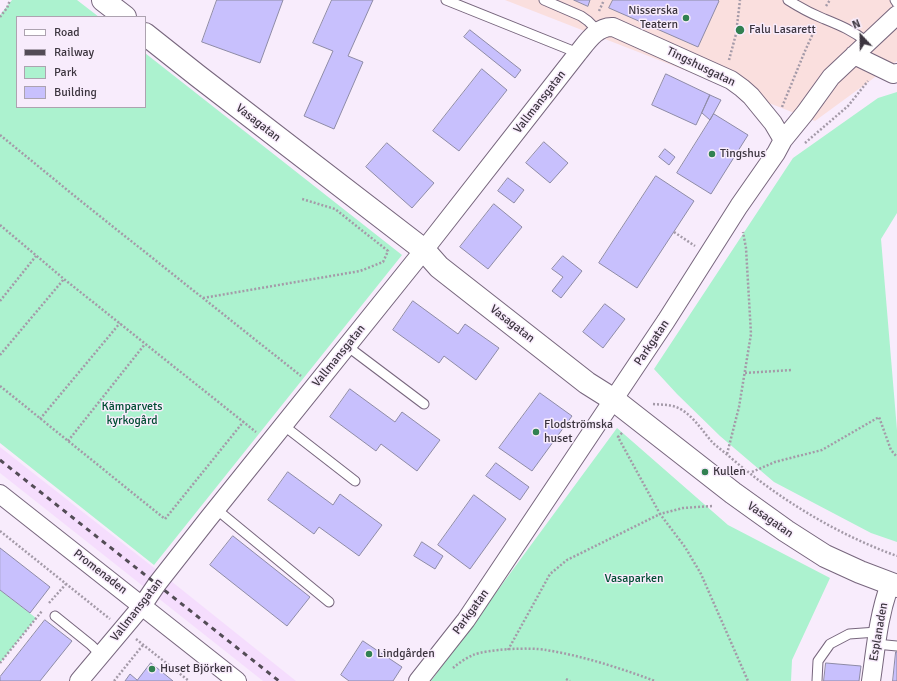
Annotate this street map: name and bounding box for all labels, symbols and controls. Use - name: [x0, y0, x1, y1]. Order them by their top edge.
- place label: Nisserska Teatern: [628, 4, 678, 32]
- marker: Nisserska Teatern: [681, 13, 691, 23]
- legend: [16, 16, 146, 108]
- north arrow: [841, 16, 881, 56]
- text: N: [850, 17, 862, 32]
- place label: Falu Lasarett: [749, 23, 816, 37]
- marker: Falu Lasarett: [734, 24, 746, 36]
- text: Road: [54, 25, 80, 40]
- street label: Tingshusgatan: [664, 44, 738, 90]
- text: Railway: [54, 45, 94, 60]
- text: Park: [54, 65, 77, 80]
- street label: Vallmansgatan: [511, 68, 569, 136]
- text: Building: [54, 85, 97, 100]
- street label: Vasagatan: [233, 101, 283, 145]
- place label: Tingshus: [720, 147, 766, 161]
- marker: Tingshus: [707, 149, 717, 159]
- street label: Vasagatan: [487, 302, 537, 346]
- street label: Parkgatan: [631, 317, 673, 369]
- street label: Vallmansgatan: [309, 322, 369, 390]
- park label: Kämparvets kyrkogård: [102, 400, 162, 428]
- place label: Flodströmska huset: [544, 418, 613, 446]
- marker: Flodströmska huset: [531, 427, 541, 437]
- place label: Kullen: [713, 465, 746, 479]
- marker: Kullen: [700, 467, 710, 477]
- street label: Vasagatan: [744, 499, 796, 541]
- street label: Promenaden: [70, 547, 130, 597]
- park label: Vasaparken: [604, 572, 664, 586]
- street label: Vallmansgatan: [108, 576, 166, 644]
- street label: Parkgatan: [450, 587, 492, 637]
- street label: Esplanaden: [867, 601, 891, 663]
- place label: Lindgården: [377, 647, 435, 661]
- marker: Lindgården: [364, 649, 374, 659]
- place label: Huset Björken: [160, 662, 232, 676]
- marker: Huset Björken: [147, 664, 157, 674]

